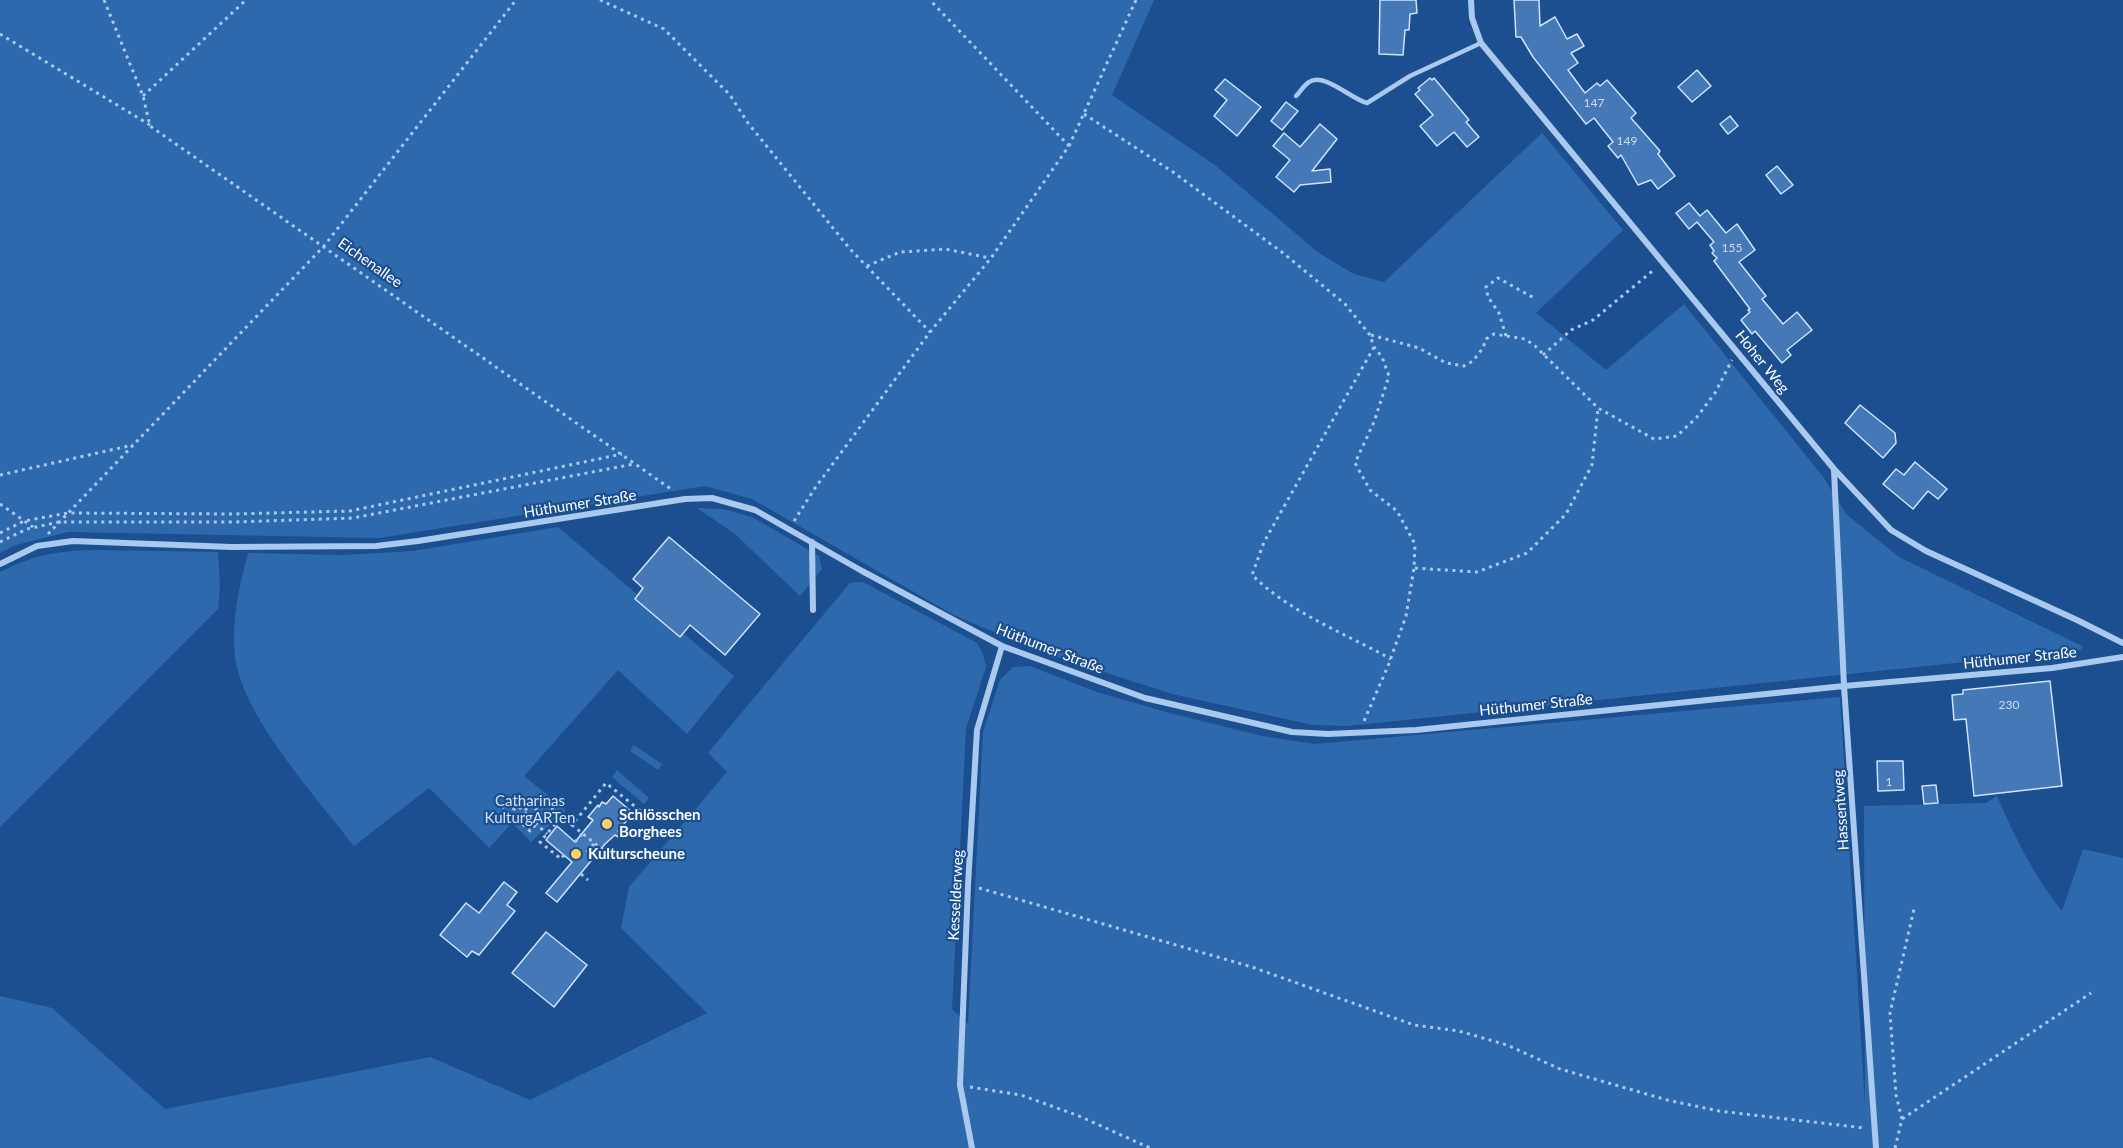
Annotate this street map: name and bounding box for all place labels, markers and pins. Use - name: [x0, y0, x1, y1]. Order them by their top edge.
- place label: Schlösschen Borghees: [619, 806, 701, 841]
- marker: Schlösschen Borghees: [600, 817, 614, 831]
- place label: Kulturscheune: [588, 845, 685, 863]
- marker: Kulturscheune: [569, 847, 583, 861]

